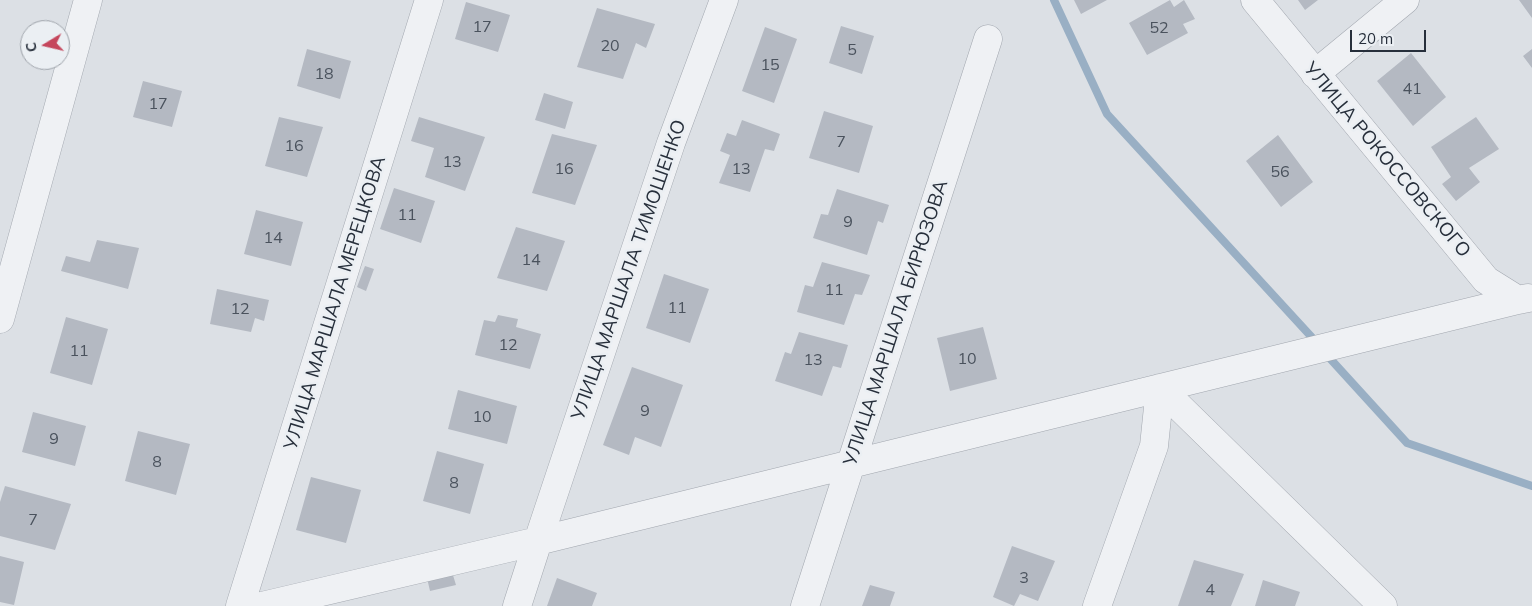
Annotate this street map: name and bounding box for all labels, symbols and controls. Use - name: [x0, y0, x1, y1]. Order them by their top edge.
- house number: 17: [472, 17, 492, 37]
- house number: 52: [1149, 18, 1169, 38]
- north arrow: [20, 20, 70, 70]
- scale bar: [1352, 20, 1428, 52]
- text: 20 m: [1358, 29, 1393, 48]
- house number: 20: [600, 36, 620, 56]
- house number: 5: [847, 40, 857, 60]
- text: С: [22, 41, 41, 53]
- house number: 15: [760, 55, 780, 75]
- street label: УЛИЦА РОКОССОВСКОГО: [1299, 58, 1475, 262]
- house number: 18: [314, 64, 334, 84]
- house number: 41: [1402, 79, 1422, 99]
- house number: 17: [148, 94, 168, 114]
- street label: УЛИЦА МАРШАЛА ТИМОШЕНКО: [567, 117, 691, 423]
- house number: 7: [836, 132, 846, 152]
- house number: 16: [284, 136, 304, 156]
- house number: 13: [442, 152, 462, 172]
- street label: УЛИЦА МАРШАЛА МЕРЕЦКОВА: [279, 153, 391, 453]
- house number: 16: [554, 159, 574, 179]
- house number: 13: [731, 159, 751, 179]
- house number: 56: [1270, 162, 1290, 182]
- street label: УЛИЦА МАРШАЛА БИРЮЗОВА: [839, 177, 953, 469]
- house number: 11: [397, 205, 417, 225]
- house number: 9: [843, 212, 853, 232]
- house number: 14: [263, 228, 283, 248]
- house number: 14: [521, 250, 541, 270]
- house number: 11: [824, 280, 844, 300]
- house number: 11: [667, 298, 687, 318]
- house number: 12: [230, 299, 250, 319]
- house number: 12: [498, 335, 518, 355]
- house number: 11: [69, 341, 89, 361]
- house number: 10: [957, 349, 977, 369]
- house number: 13: [803, 350, 823, 370]
- house number: 9: [640, 401, 650, 421]
- house number: 10: [472, 407, 492, 427]
- house number: 9: [49, 429, 59, 449]
- house number: 8: [152, 452, 162, 472]
- house number: 8: [449, 473, 459, 493]
- house number: 7: [28, 510, 38, 530]
- house number: 3: [1019, 568, 1029, 588]
- house number: 4: [1205, 580, 1215, 600]

